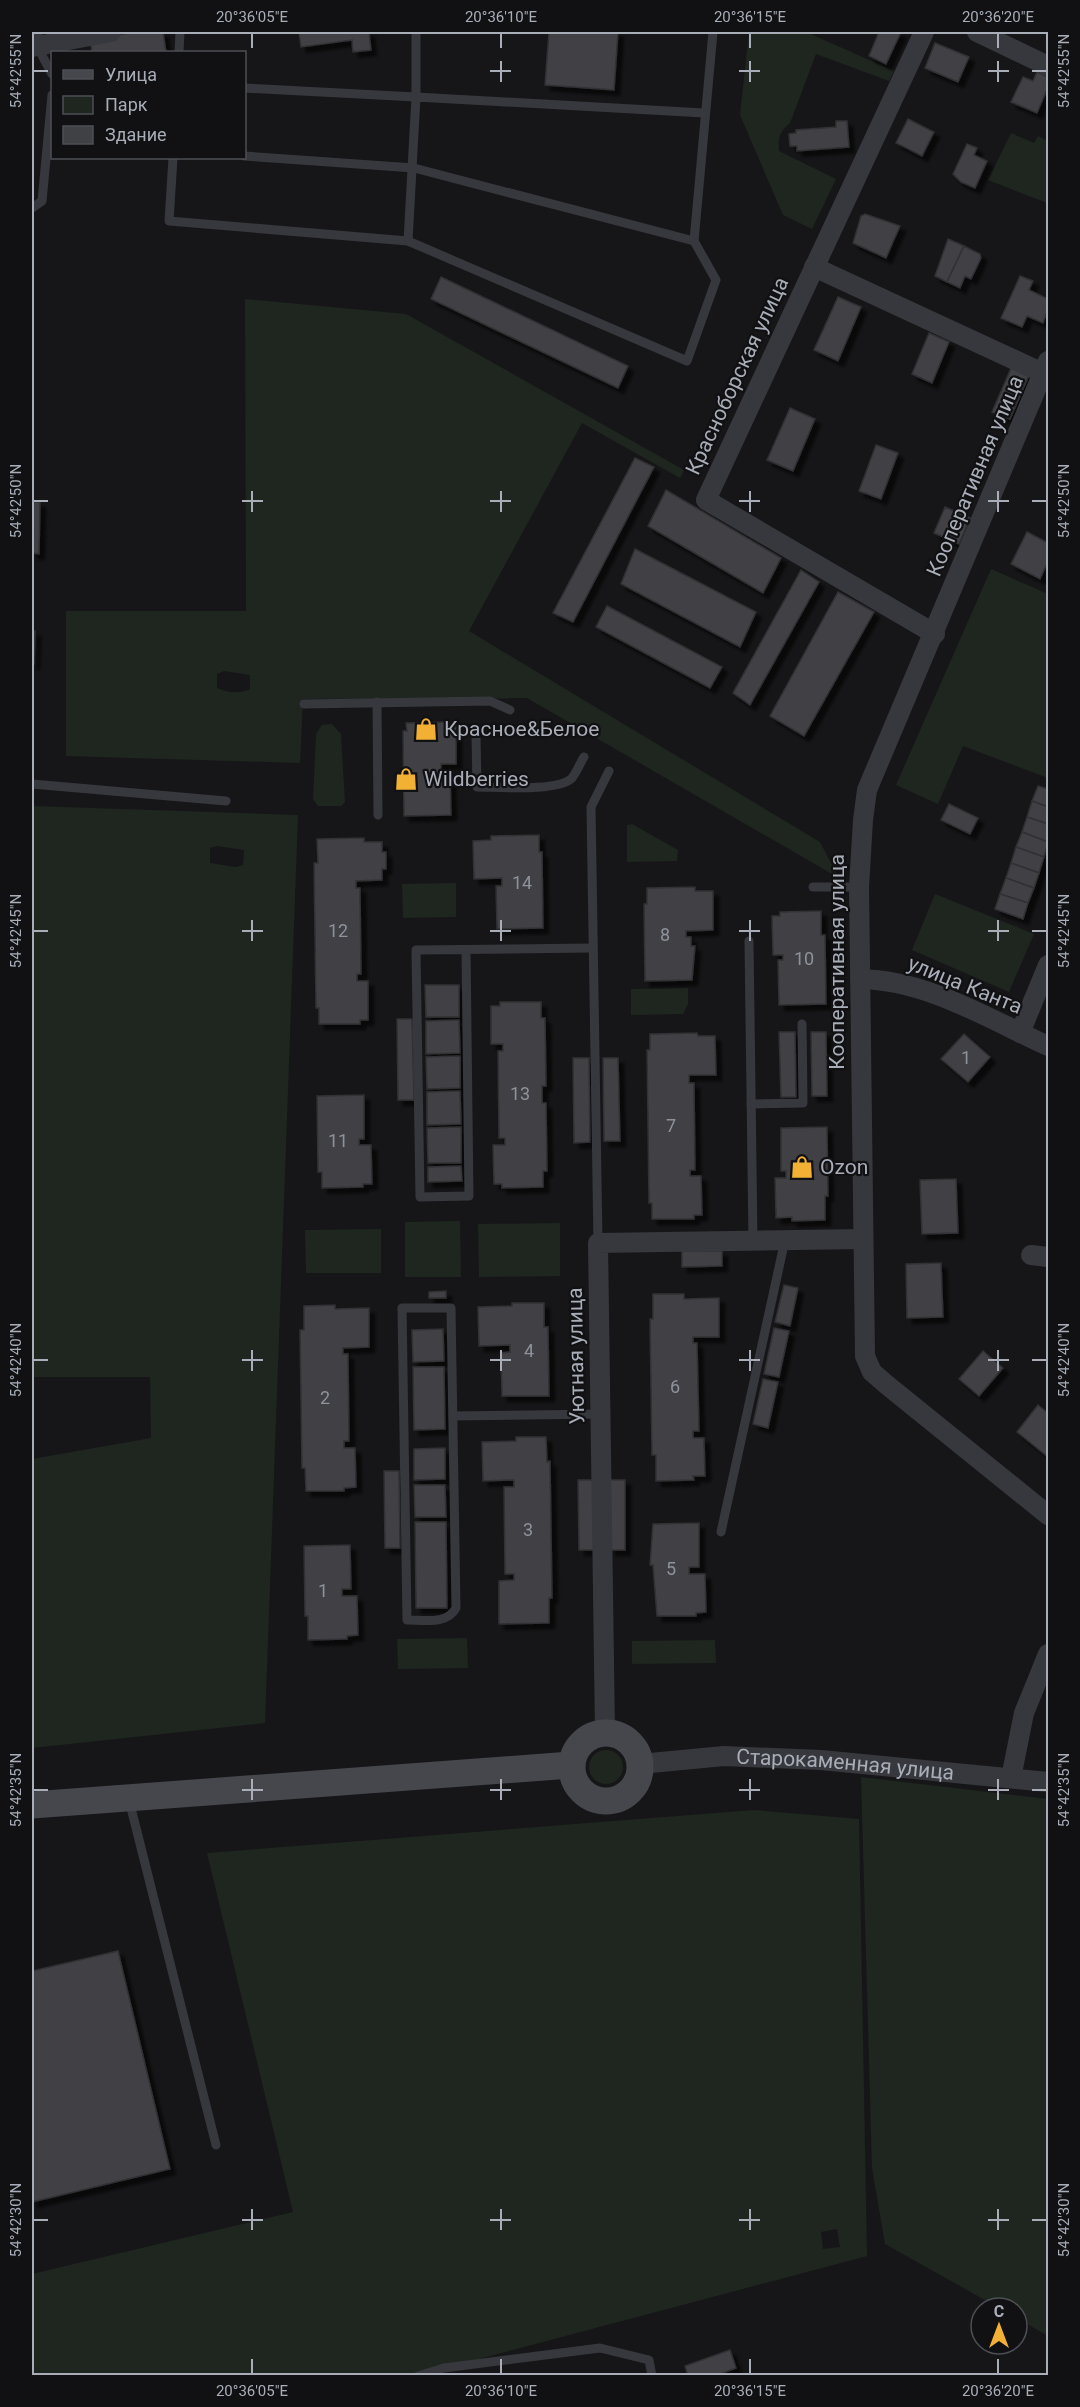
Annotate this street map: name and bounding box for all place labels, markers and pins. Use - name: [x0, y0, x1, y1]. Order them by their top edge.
- shop icon: Красное&Белое: [413, 716, 439, 742]
- place label: Красное&Белое: [444, 717, 599, 741]
- shop icon: Wildberries: [393, 766, 419, 792]
- place label: Wildberries: [424, 767, 529, 791]
- shop icon: Ozon: [789, 1154, 815, 1180]
- place label: Ozon: [820, 1155, 868, 1179]

